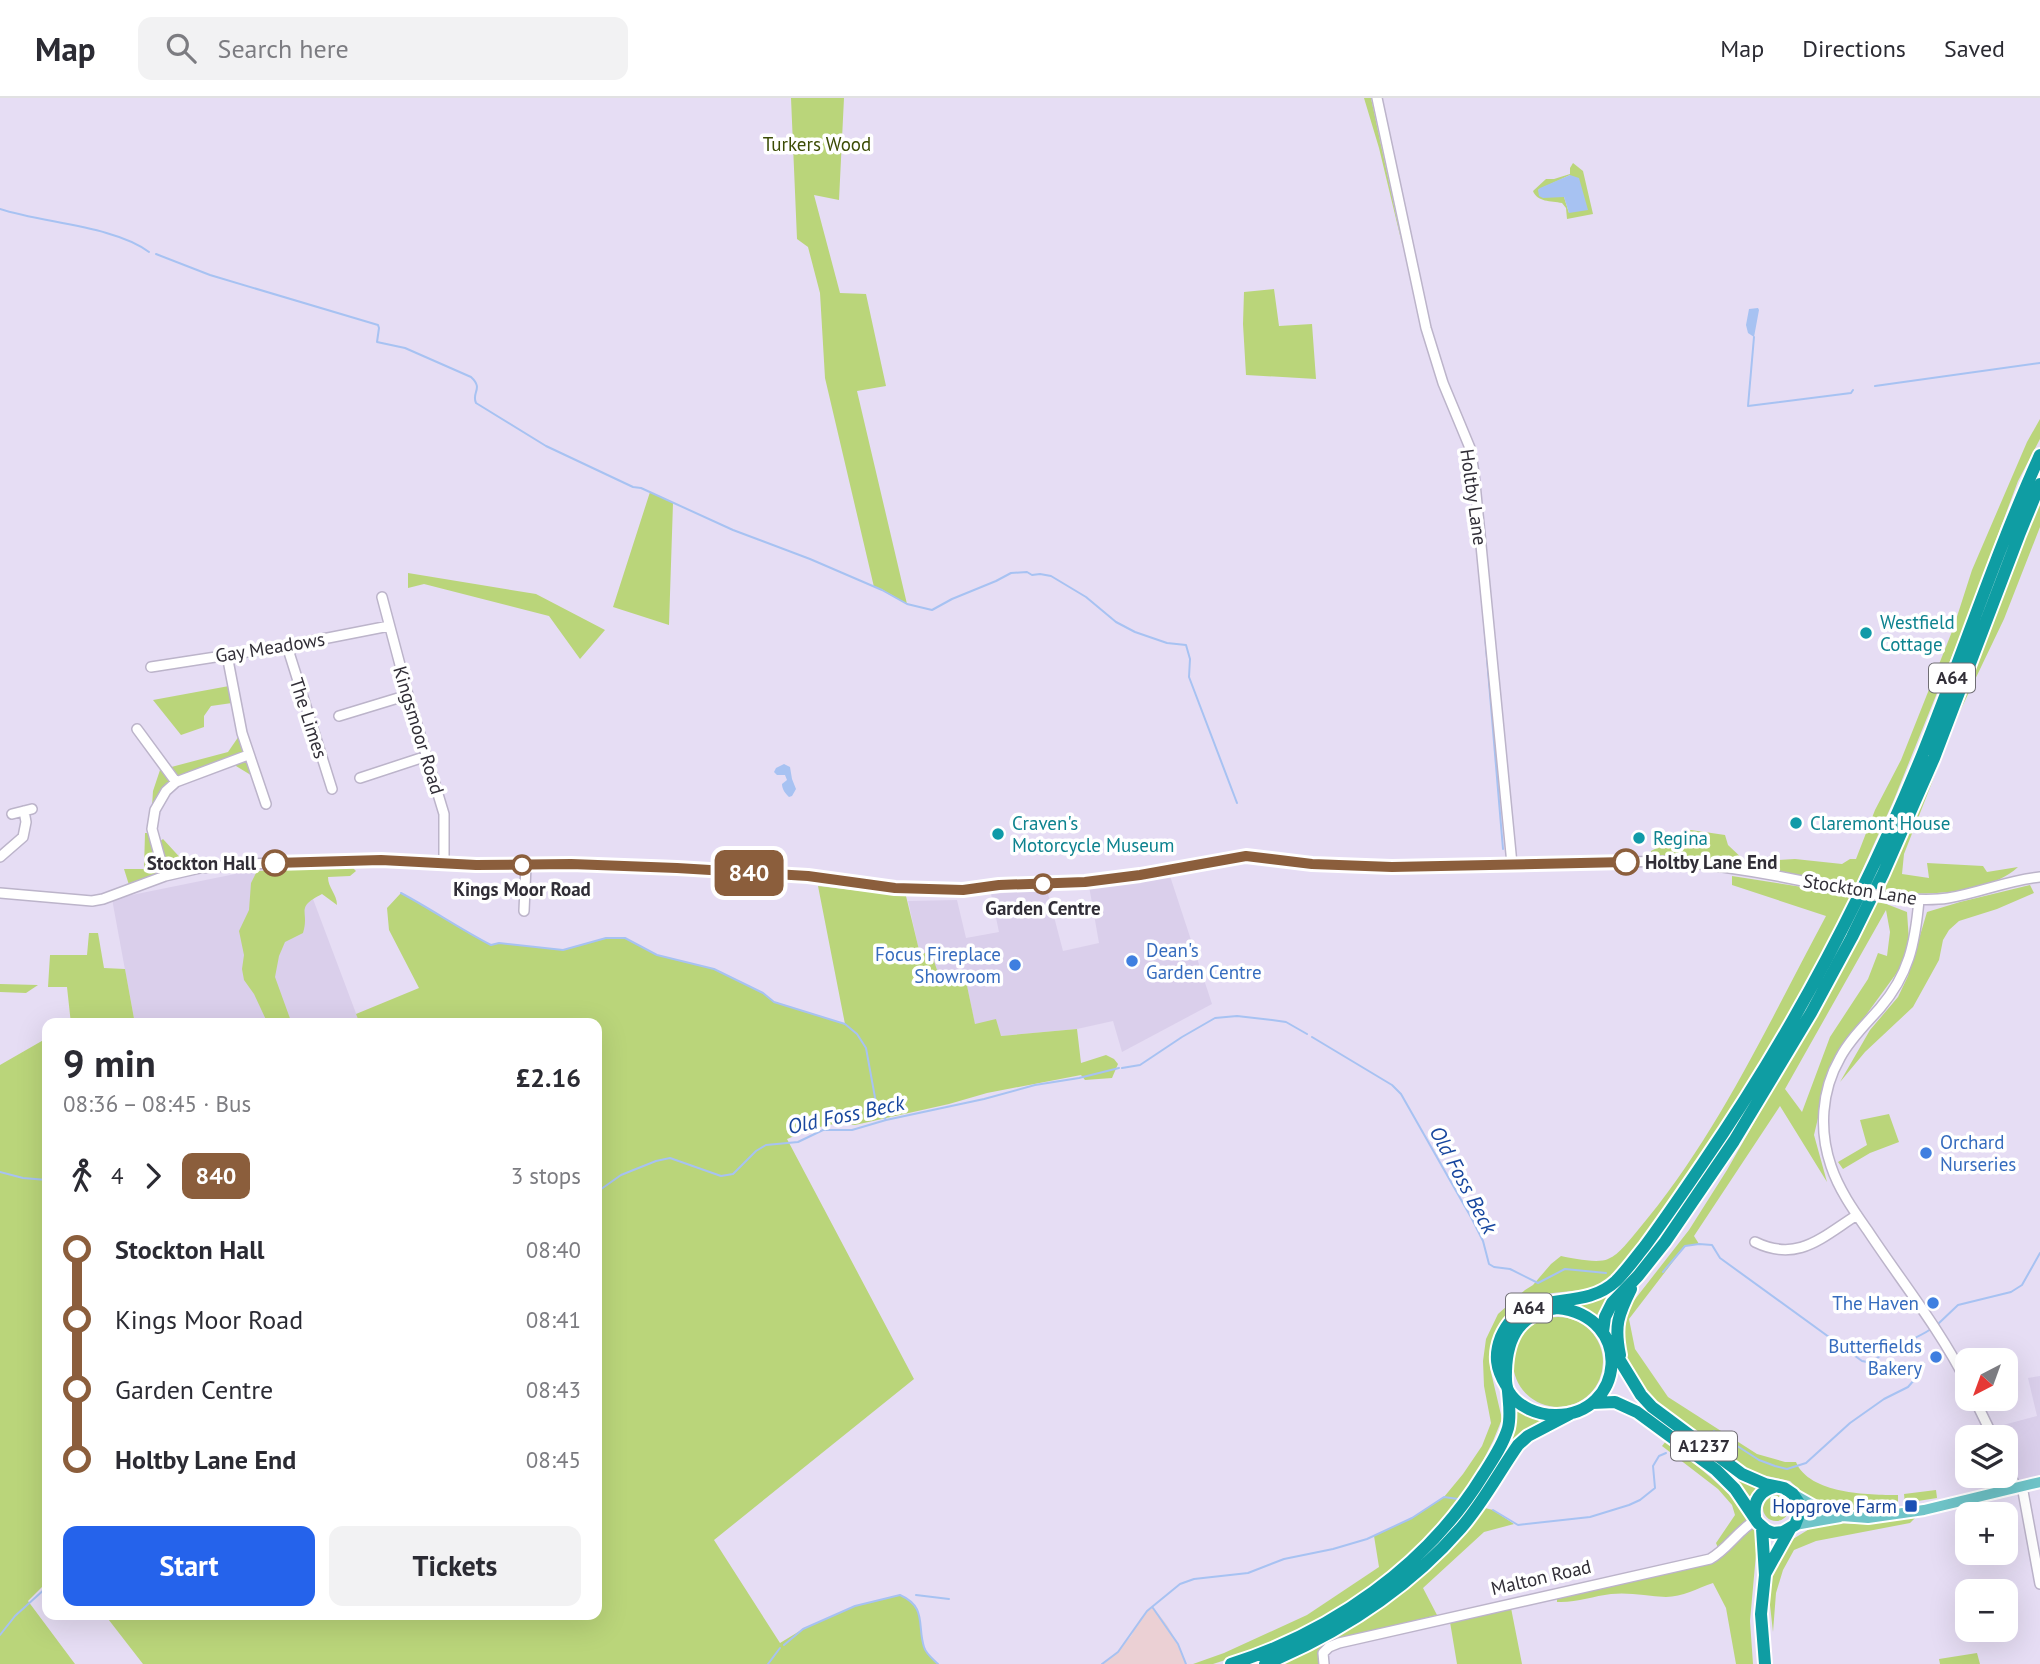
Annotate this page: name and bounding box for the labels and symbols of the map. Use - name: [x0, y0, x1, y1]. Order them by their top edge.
- park label: Turkers Wood: [763, 132, 871, 156]
- street label: Holtby Lane: [1455, 447, 1493, 547]
- place label: Westfield Cottage: [1880, 610, 1955, 656]
- marker: Westfield Cottage: [1858, 625, 1874, 641]
- street label: Gay Meadows: [214, 626, 326, 668]
- street label: Kingsmoor Road: [388, 663, 450, 797]
- road number: A64: [1929, 664, 1975, 692]
- street label: The Limes: [285, 675, 333, 761]
- place label: Craven's Motorcycle Museum: [1012, 811, 1175, 857]
- place label: Claremont House: [1810, 811, 1950, 835]
- marker: Claremont House: [1788, 815, 1804, 831]
- marker: Craven's Motorcycle Museum: [990, 826, 1006, 842]
- place label: Regina: [1653, 826, 1708, 850]
- marker: Regina: [1631, 830, 1647, 846]
- marker: Holtby Lane End: [1613, 849, 1639, 875]
- marker: Stockton Hall: [262, 850, 288, 876]
- line badge: 840: [709, 850, 789, 896]
- place label: Holtby Lane End: [1645, 850, 1777, 874]
- place label: Stockton Hall: [147, 851, 256, 875]
- marker: Kings Moor Road: [512, 855, 532, 875]
- street label: Stockton Lane: [1801, 868, 1919, 910]
- marker: Garden Centre: [1033, 874, 1053, 894]
- place label: Kings Moor Road: [453, 877, 591, 901]
- place label: Garden Centre: [985, 896, 1101, 920]
- place label: Dean's Garden Centre: [1146, 938, 1262, 984]
- place label: Focus Fireplace Showroom: [875, 942, 1001, 988]
- marker: Dean's Garden Centre: [1124, 953, 1140, 969]
- marker: Focus Fireplace Showroom: [1007, 957, 1023, 973]
- water label: Old Foss Beck: [785, 1089, 908, 1140]
- water label: Old Foss Beck: [1424, 1121, 1504, 1240]
- place label: Orchard Nurseries: [1940, 1130, 2016, 1176]
- marker: Orchard Nurseries: [1918, 1145, 1934, 1161]
- place label: The Haven: [1832, 1291, 1919, 1315]
- road number: A64: [1506, 1294, 1552, 1322]
- marker: The Haven: [1925, 1295, 1941, 1311]
- place label: Butterfields Bakery: [1828, 1334, 1922, 1380]
- north arrow: [1955, 1348, 2018, 1410]
- marker: Butterfields Bakery: [1928, 1349, 1944, 1365]
- road number: A1237: [1671, 1432, 1737, 1461]
- place label: Hopgrove Farm: [1772, 1494, 1897, 1518]
- marker: Hopgrove Farm: [1903, 1498, 1919, 1514]
- street label: Malton Road: [1489, 1554, 1593, 1600]

